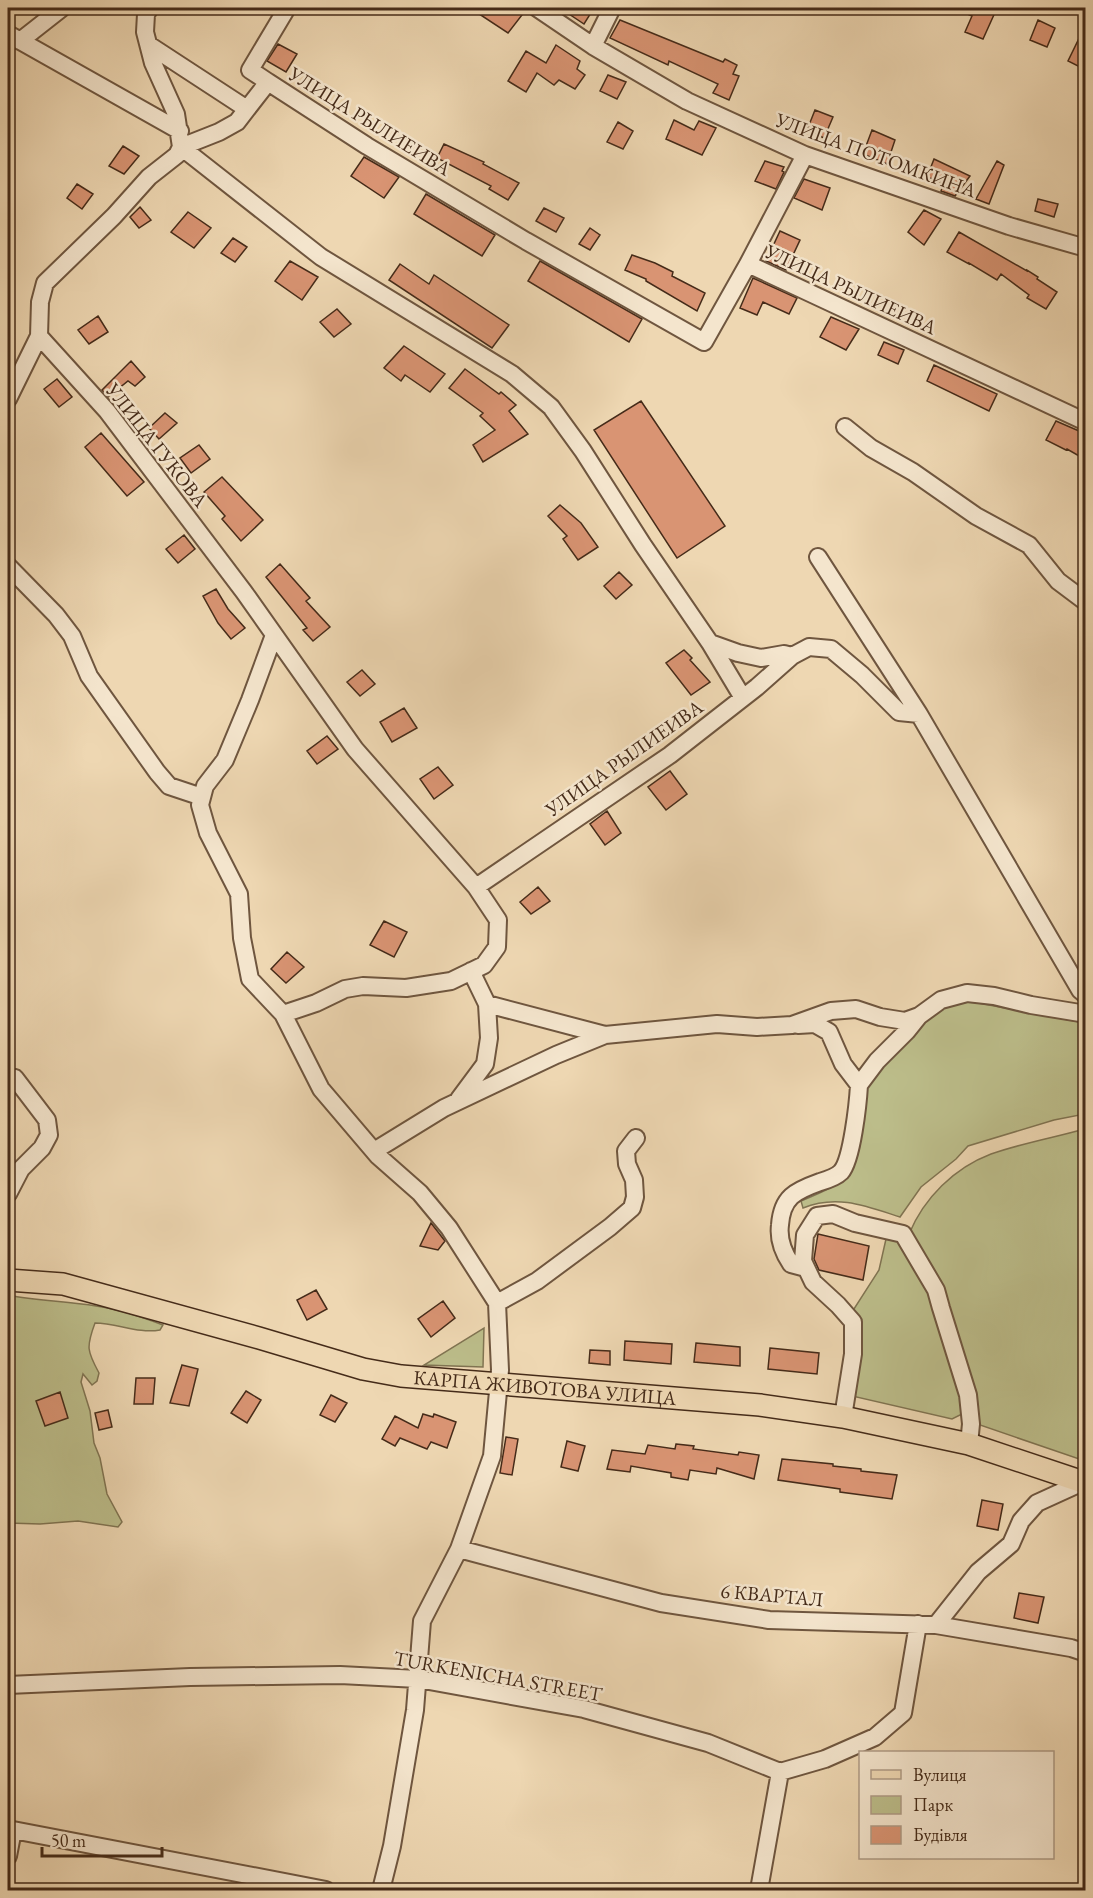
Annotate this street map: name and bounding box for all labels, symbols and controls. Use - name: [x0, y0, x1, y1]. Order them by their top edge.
- street label: УЛИЦА РЫЛИЕИВА: [283, 60, 456, 182]
- street label: УЛИЦА ПОТОМКИНА: [771, 106, 980, 204]
- street label: УЛИЦА РЫЛИЕИВА: [760, 237, 941, 340]
- street label: УЛИЦА ГУКОВА: [100, 377, 214, 513]
- street label: УЛИЦА РЫЛИЕИВА: [539, 694, 708, 823]
- street label: КАРПА ЖИВОТОВА УЛИЦА: [412, 1364, 678, 1411]
- street label: 6 КВАРТАЛ: [719, 1578, 825, 1612]
- street label: TURKENICHA STREET: [392, 1645, 605, 1707]
- legend: [859, 1751, 1054, 1859]
- text: Вулиця: [913, 1763, 966, 1786]
- text: Парк: [913, 1793, 953, 1816]
- scale bar: [42, 1820, 162, 1858]
- text: Будівля: [913, 1823, 968, 1846]
- text: 50 m: [51, 1829, 86, 1852]

